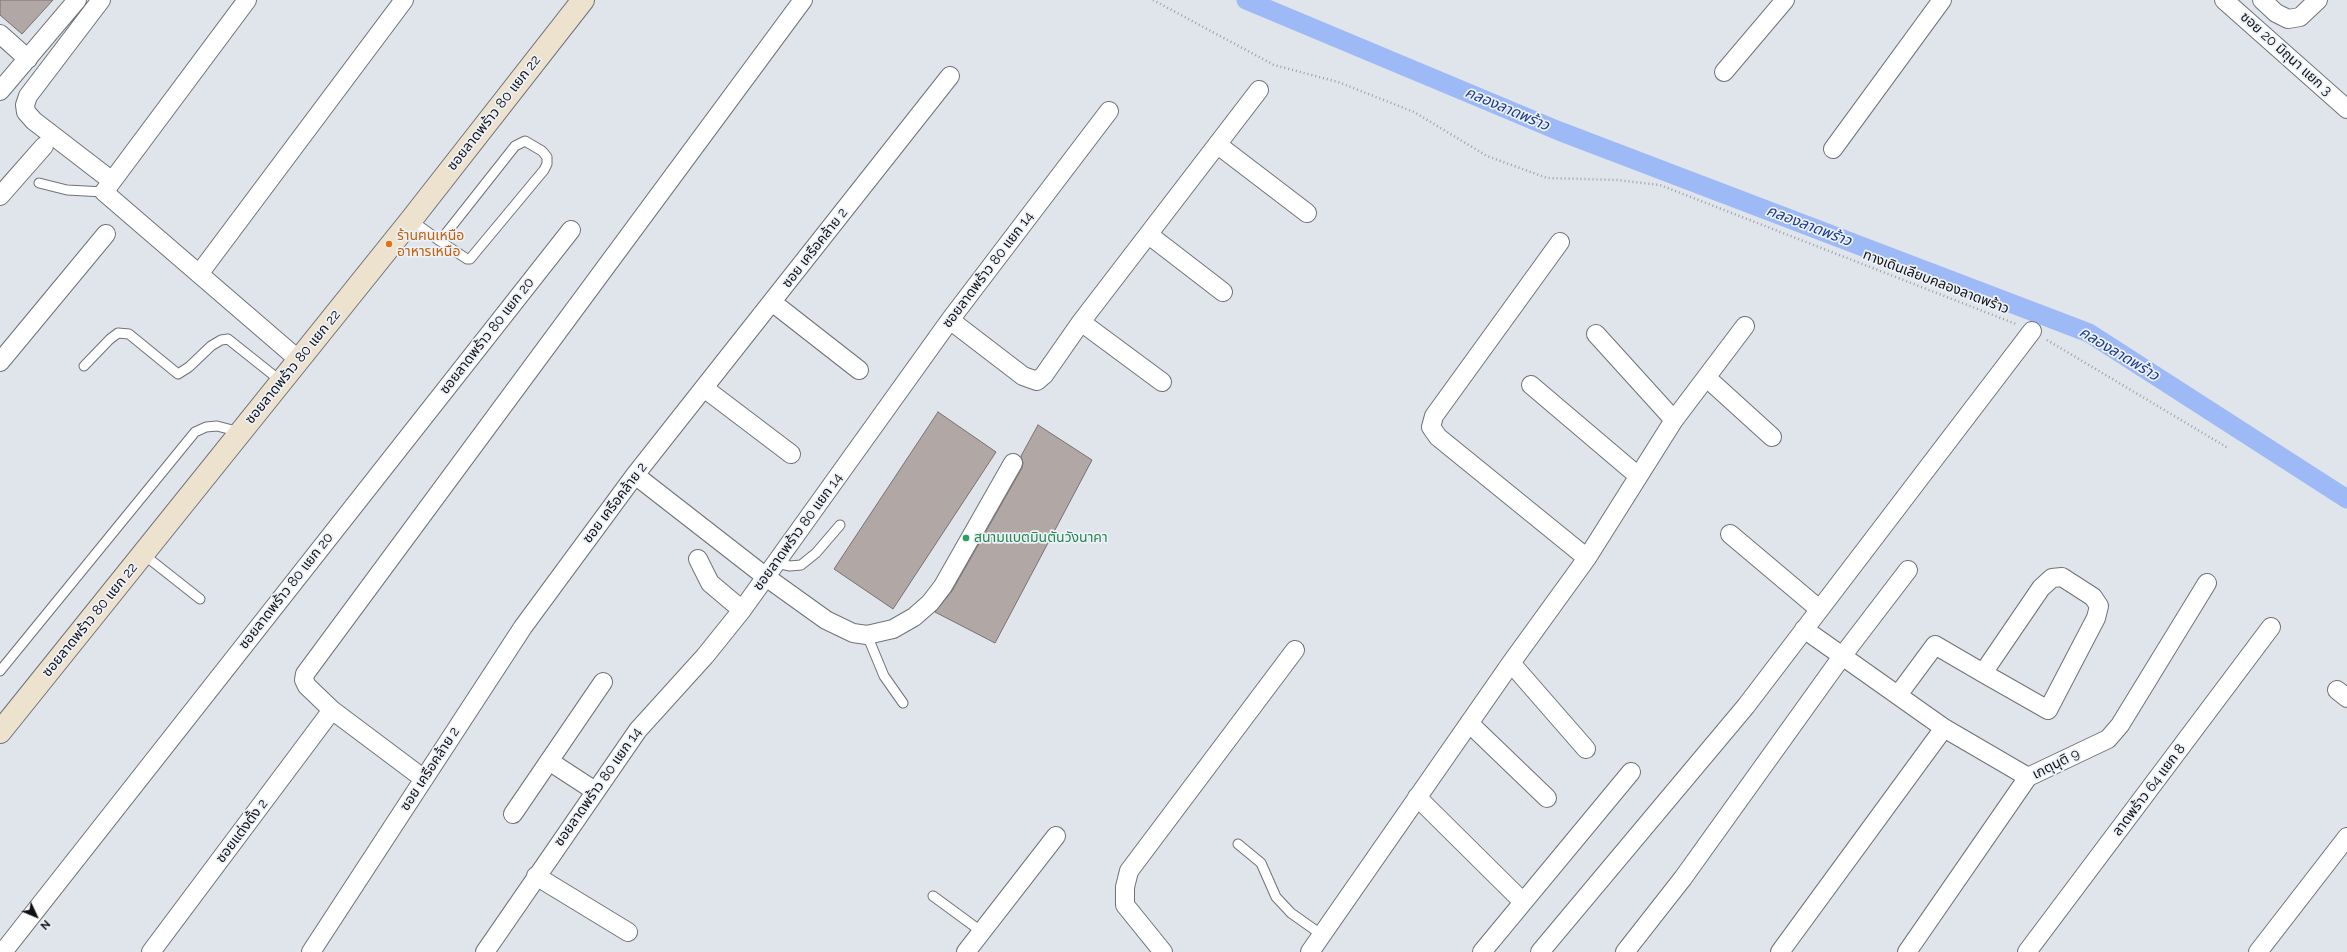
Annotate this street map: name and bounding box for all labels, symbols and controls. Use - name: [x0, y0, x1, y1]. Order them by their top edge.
- street label: ซอย 20 มิถุนา แยก 3: [2237, 9, 2335, 99]
- street label: ซอยลาดพร้าว 80 แยก 22: [444, 52, 544, 174]
- water label: คลองลาดพร้าว: [1462, 83, 1552, 135]
- water label: คลองลาดพร้าว: [1764, 202, 1854, 250]
- street label: ซอย เครือคล้าย 2: [779, 205, 851, 291]
- street label: ซอยลาดพร้าว 80 แยก 14: [939, 209, 1037, 331]
- place label: ร้านฅนเหนือ อาหารเหนือ: [397, 228, 464, 260]
- marker: ร้านฅนเหนือ อาหารเหนือ: [384, 239, 394, 249]
- street label: ทางเดินเลียบคลองลาดพร้าว: [1861, 246, 2011, 318]
- street label: ซอยลาดพร้าว 80 แยก 20: [436, 274, 538, 398]
- street label: ซอยลาดพร้าว 80 แยก 22: [242, 307, 344, 427]
- water label: คลองลาดพร้าว: [2076, 323, 2162, 385]
- street label: ซอย เครือคล้าย 2: [579, 459, 651, 547]
- street label: ซอยลาดพร้าว 80 แยก 14: [750, 470, 846, 594]
- street label: ซอยลาดพร้าว 80 แยก 20: [235, 529, 337, 653]
- place label: สนามแบตมินตันวังนาคา: [974, 530, 1108, 546]
- marker: สนามแบตมินตันวังนาคา: [961, 533, 971, 543]
- street label: ซอยลาดพร้าว 80 แยก 22: [39, 560, 141, 680]
- street label: ซอย เครือคล้าย 2: [397, 724, 463, 814]
- street label: ซอยลาดพร้าว 80 แยก 14: [551, 724, 645, 850]
- street label: ลาดพร้าว 64 แยก 8: [2109, 741, 2189, 839]
- street label: เกตุนุติ 9: [2030, 745, 2082, 783]
- street label: ซอยแต่งตั้ง 2: [213, 796, 271, 866]
- north arrow: [16, 896, 56, 936]
- text: N: [37, 917, 53, 932]

